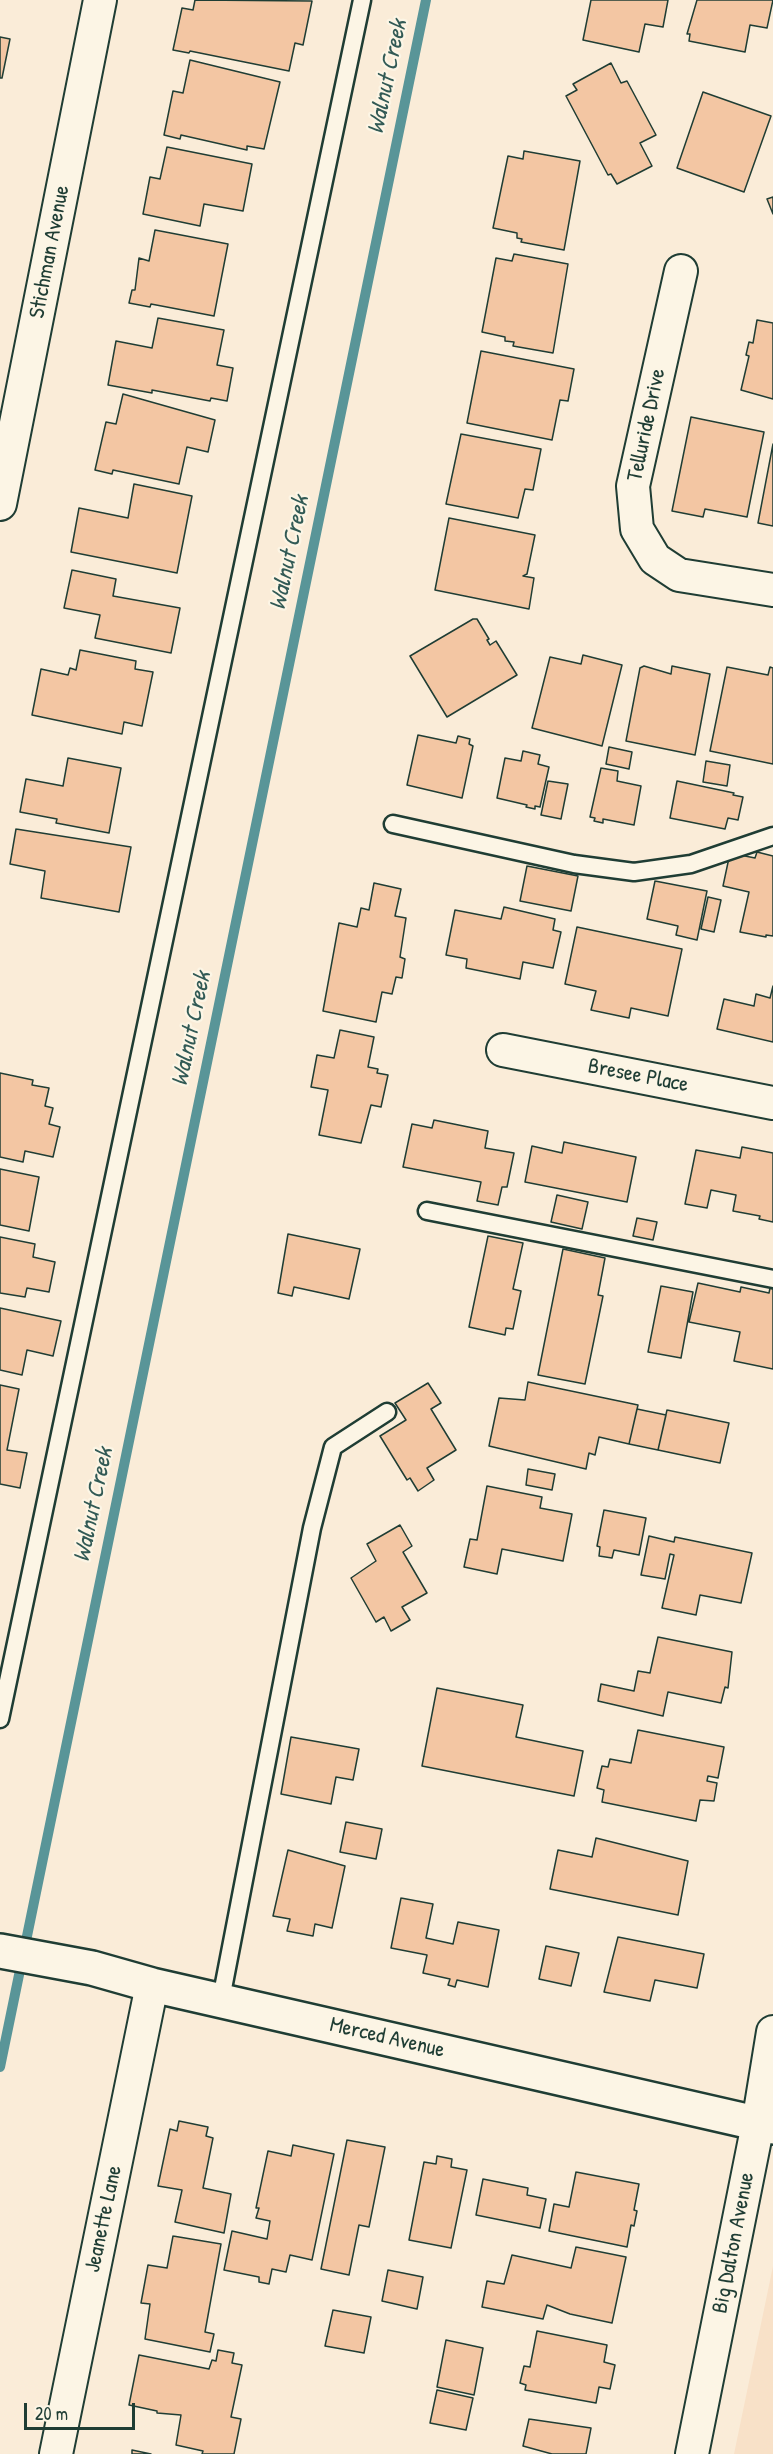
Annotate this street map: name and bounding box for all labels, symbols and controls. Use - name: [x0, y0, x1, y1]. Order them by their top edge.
- water label: Walnut Creek: [362, 17, 414, 137]
- street label: Stichman Avenue: [24, 183, 76, 321]
- street label: Telluride Drive: [622, 366, 672, 484]
- water label: Walnut Creek: [264, 493, 316, 613]
- water label: Walnut Creek: [166, 969, 218, 1089]
- street label: Bresee Place: [586, 1053, 690, 1099]
- water label: Walnut Creek: [68, 1445, 120, 1565]
- street label: Merced Avenue: [327, 2012, 447, 2064]
- street label: Jeanette Lane: [80, 2163, 128, 2275]
- street label: Big Dalton Avenue: [707, 2170, 761, 2316]
- scale bar: [27, 2391, 138, 2429]
- text: 20 m: [35, 2401, 68, 2426]

